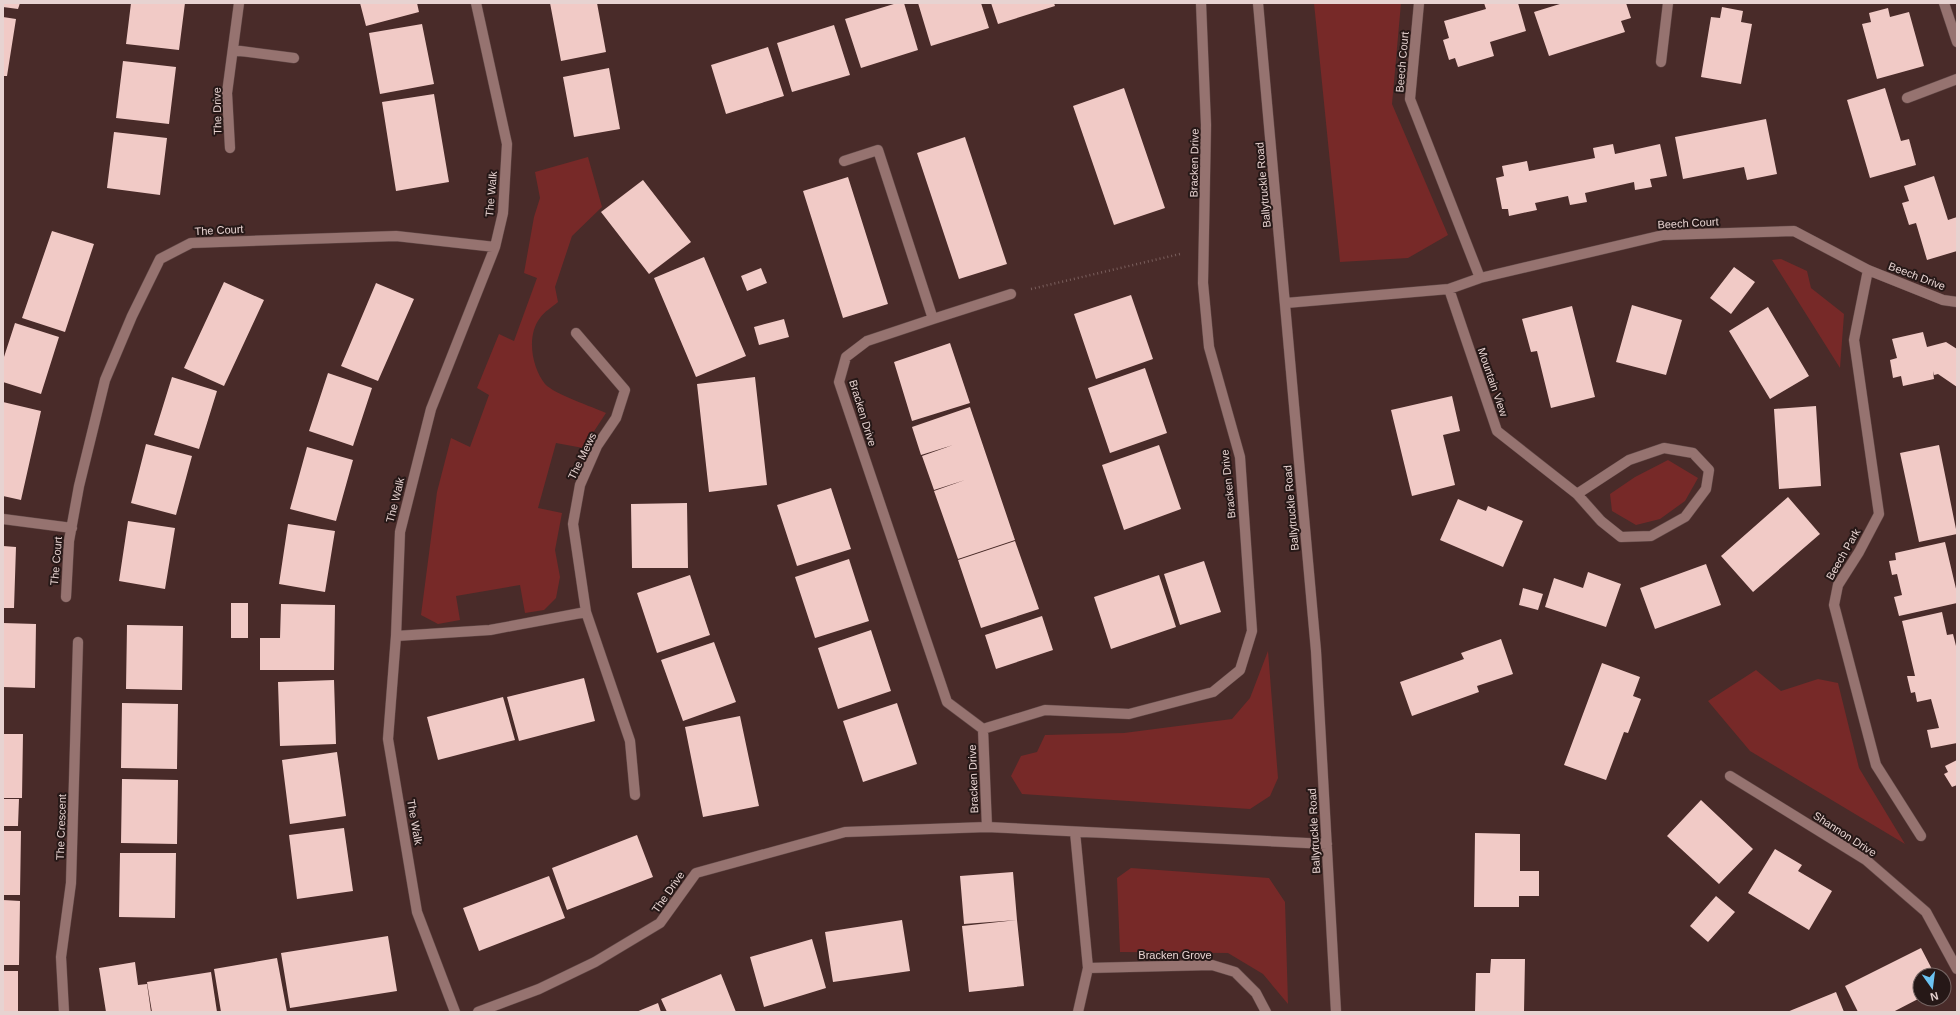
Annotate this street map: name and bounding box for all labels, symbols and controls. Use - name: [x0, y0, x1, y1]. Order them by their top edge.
- street label: Beech Court: [1393, 31, 1411, 93]
- street label: The Drive: [211, 87, 223, 135]
- street label: Bracken Drive: [1187, 128, 1201, 198]
- street label: Ballytruckle Road: [1253, 142, 1273, 228]
- street label: The Walk: [483, 170, 499, 217]
- street label: Beech Court: [1657, 215, 1719, 231]
- street label: The Court: [194, 223, 244, 237]
- street label: Beech Drive: [1887, 260, 1947, 292]
- street label: Mountain View: [1476, 346, 1510, 418]
- street label: Bracken Drive: [847, 378, 879, 448]
- street label: The Mews: [565, 430, 599, 481]
- street label: Bracken Drive: [1218, 449, 1238, 519]
- street label: Ballytruckle Road: [1281, 465, 1301, 551]
- street label: The Walk: [384, 476, 407, 524]
- street label: Beech Park: [1824, 526, 1863, 582]
- street label: The Court: [48, 536, 64, 586]
- street label: Bracken Drive: [966, 744, 980, 814]
- street label: Ballytruckle Road: [1306, 788, 1322, 874]
- street label: The Crescent: [54, 794, 68, 860]
- street label: The Walk: [405, 798, 425, 846]
- street label: Shannon Drive: [1811, 809, 1879, 859]
- street label: The Drive: [649, 869, 687, 915]
- street label: Bracken Grove: [1138, 949, 1212, 961]
- north arrow: [1912, 967, 1952, 1007]
- text: N: [1929, 990, 1940, 1003]

